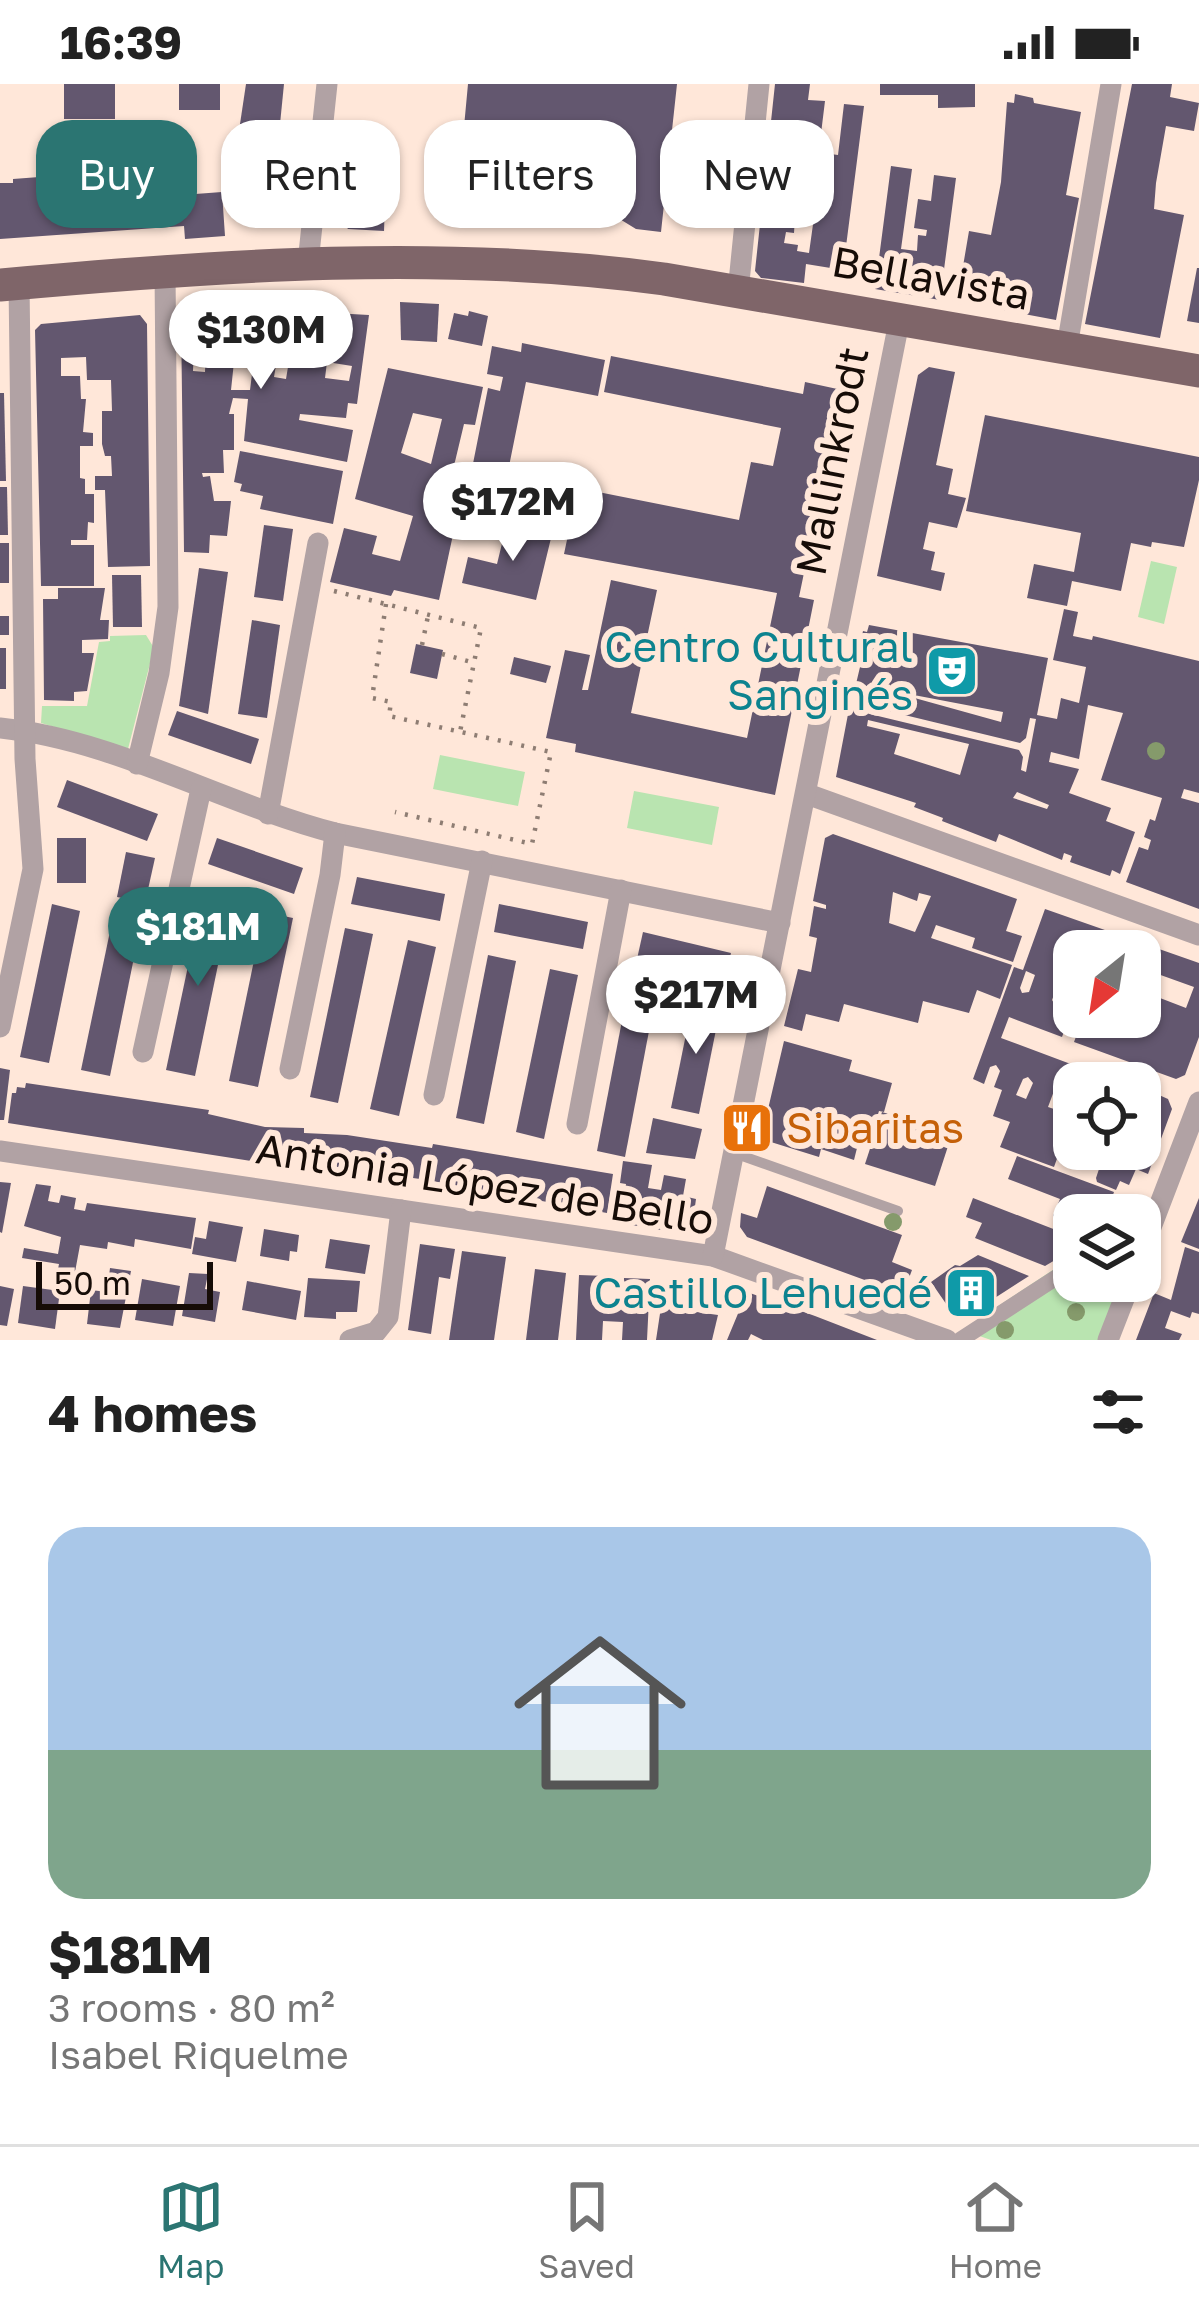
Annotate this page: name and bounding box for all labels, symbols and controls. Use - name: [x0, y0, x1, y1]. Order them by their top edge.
- text: 16:39: [60, 15, 182, 69]
- chip: Buy: [36, 120, 197, 228]
- chip: Rent: [221, 120, 400, 228]
- chip: Filters: [424, 120, 636, 228]
- chip: New: [660, 120, 834, 228]
- street label: Bellavista: [828, 235, 1034, 319]
- pin: $130M: [177, 290, 345, 392]
- text: $130M: [196, 305, 326, 352]
- street label: Mallinkrodt: [784, 342, 878, 579]
- pin: $172M: [429, 462, 597, 564]
- text: $172M: [450, 477, 576, 524]
- place label: Centro Cultural Sanginés: [604, 621, 913, 719]
- theatre icon: Centro Cultural Sanginés: [924, 643, 980, 699]
- pin: $181M: [114, 887, 282, 989]
- text: $181M: [135, 902, 261, 949]
- north arrow: [1053, 930, 1161, 1038]
- map controls: [1053, 930, 1161, 1302]
- pin: $217M: [612, 955, 780, 1057]
- text: $217M: [633, 970, 759, 1017]
- button: locate: [1053, 1062, 1161, 1170]
- restaurant icon: Sibaritas: [719, 1100, 775, 1156]
- place label: Sibaritas: [786, 1102, 964, 1152]
- street label: Antonia López de Bello: [253, 1122, 717, 1244]
- button: layers: [1053, 1194, 1161, 1302]
- scale bar: [36, 1256, 213, 1309]
- text: 50 m: [54, 1263, 131, 1302]
- building icon: Castillo Lehuedé: [943, 1265, 999, 1321]
- place label: Castillo Lehuedé: [594, 1267, 932, 1317]
- icon: filters: [1085, 1379, 1151, 1445]
- text: 4 homes: [48, 1382, 257, 1443]
- icon: home: [492, 1605, 708, 1821]
- text: $181M: [48, 1923, 213, 1984]
- text: 3 rooms · 80 m²: [48, 1984, 335, 2031]
- text: Isabel Riquelme: [48, 2031, 349, 2078]
- tab: Map: [157, 2174, 224, 2285]
- tab: Saved: [538, 2174, 635, 2285]
- tab: Home: [949, 2174, 1042, 2285]

